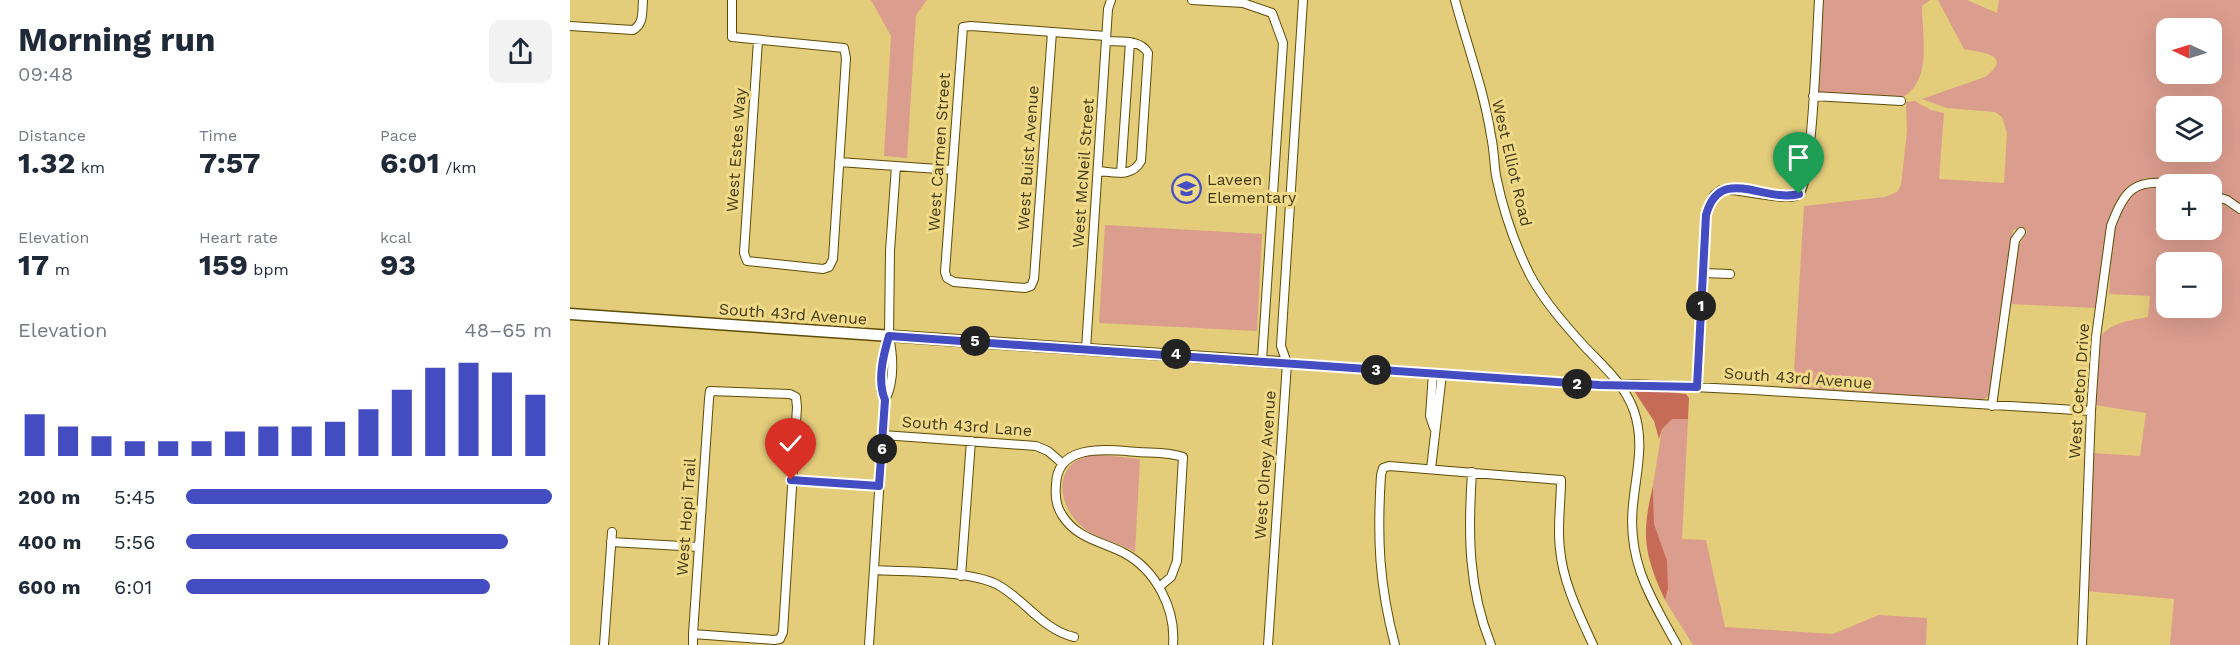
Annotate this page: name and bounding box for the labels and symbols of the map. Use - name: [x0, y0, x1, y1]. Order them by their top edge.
- north arrow: [2156, 18, 2222, 84]
- street label: West Carmen Street: [924, 72, 954, 232]
- street label: West Buist Avenue: [1013, 85, 1043, 231]
- street label: West Estes Way: [722, 87, 750, 213]
- street label: West McNeil Street: [1068, 97, 1098, 249]
- street label: West Elliot Road: [1488, 98, 1536, 228]
- pin: [1773, 132, 1824, 194]
- place label: Laveen Elementary: [1207, 170, 1297, 207]
- school or university icon: Laveen Elementary: [1170, 172, 1202, 204]
- pin: 1: [1686, 291, 1716, 321]
- street label: South 43rd Avenue: [718, 299, 868, 329]
- street label: West Ceton Drive: [2065, 322, 2093, 460]
- pin: 5: [960, 326, 990, 356]
- pin: 4: [1161, 339, 1191, 369]
- pin: 3: [1361, 355, 1391, 385]
- street label: South 43rd Avenue: [1723, 363, 1873, 393]
- pin: 2: [1562, 369, 1592, 399]
- street label: West Olney Avenue: [1250, 390, 1280, 540]
- street label: South 43rd Lane: [901, 412, 1033, 440]
- pin: [765, 418, 816, 480]
- pin: 6: [867, 434, 897, 464]
- street label: West Hopi Trail: [672, 457, 700, 577]

